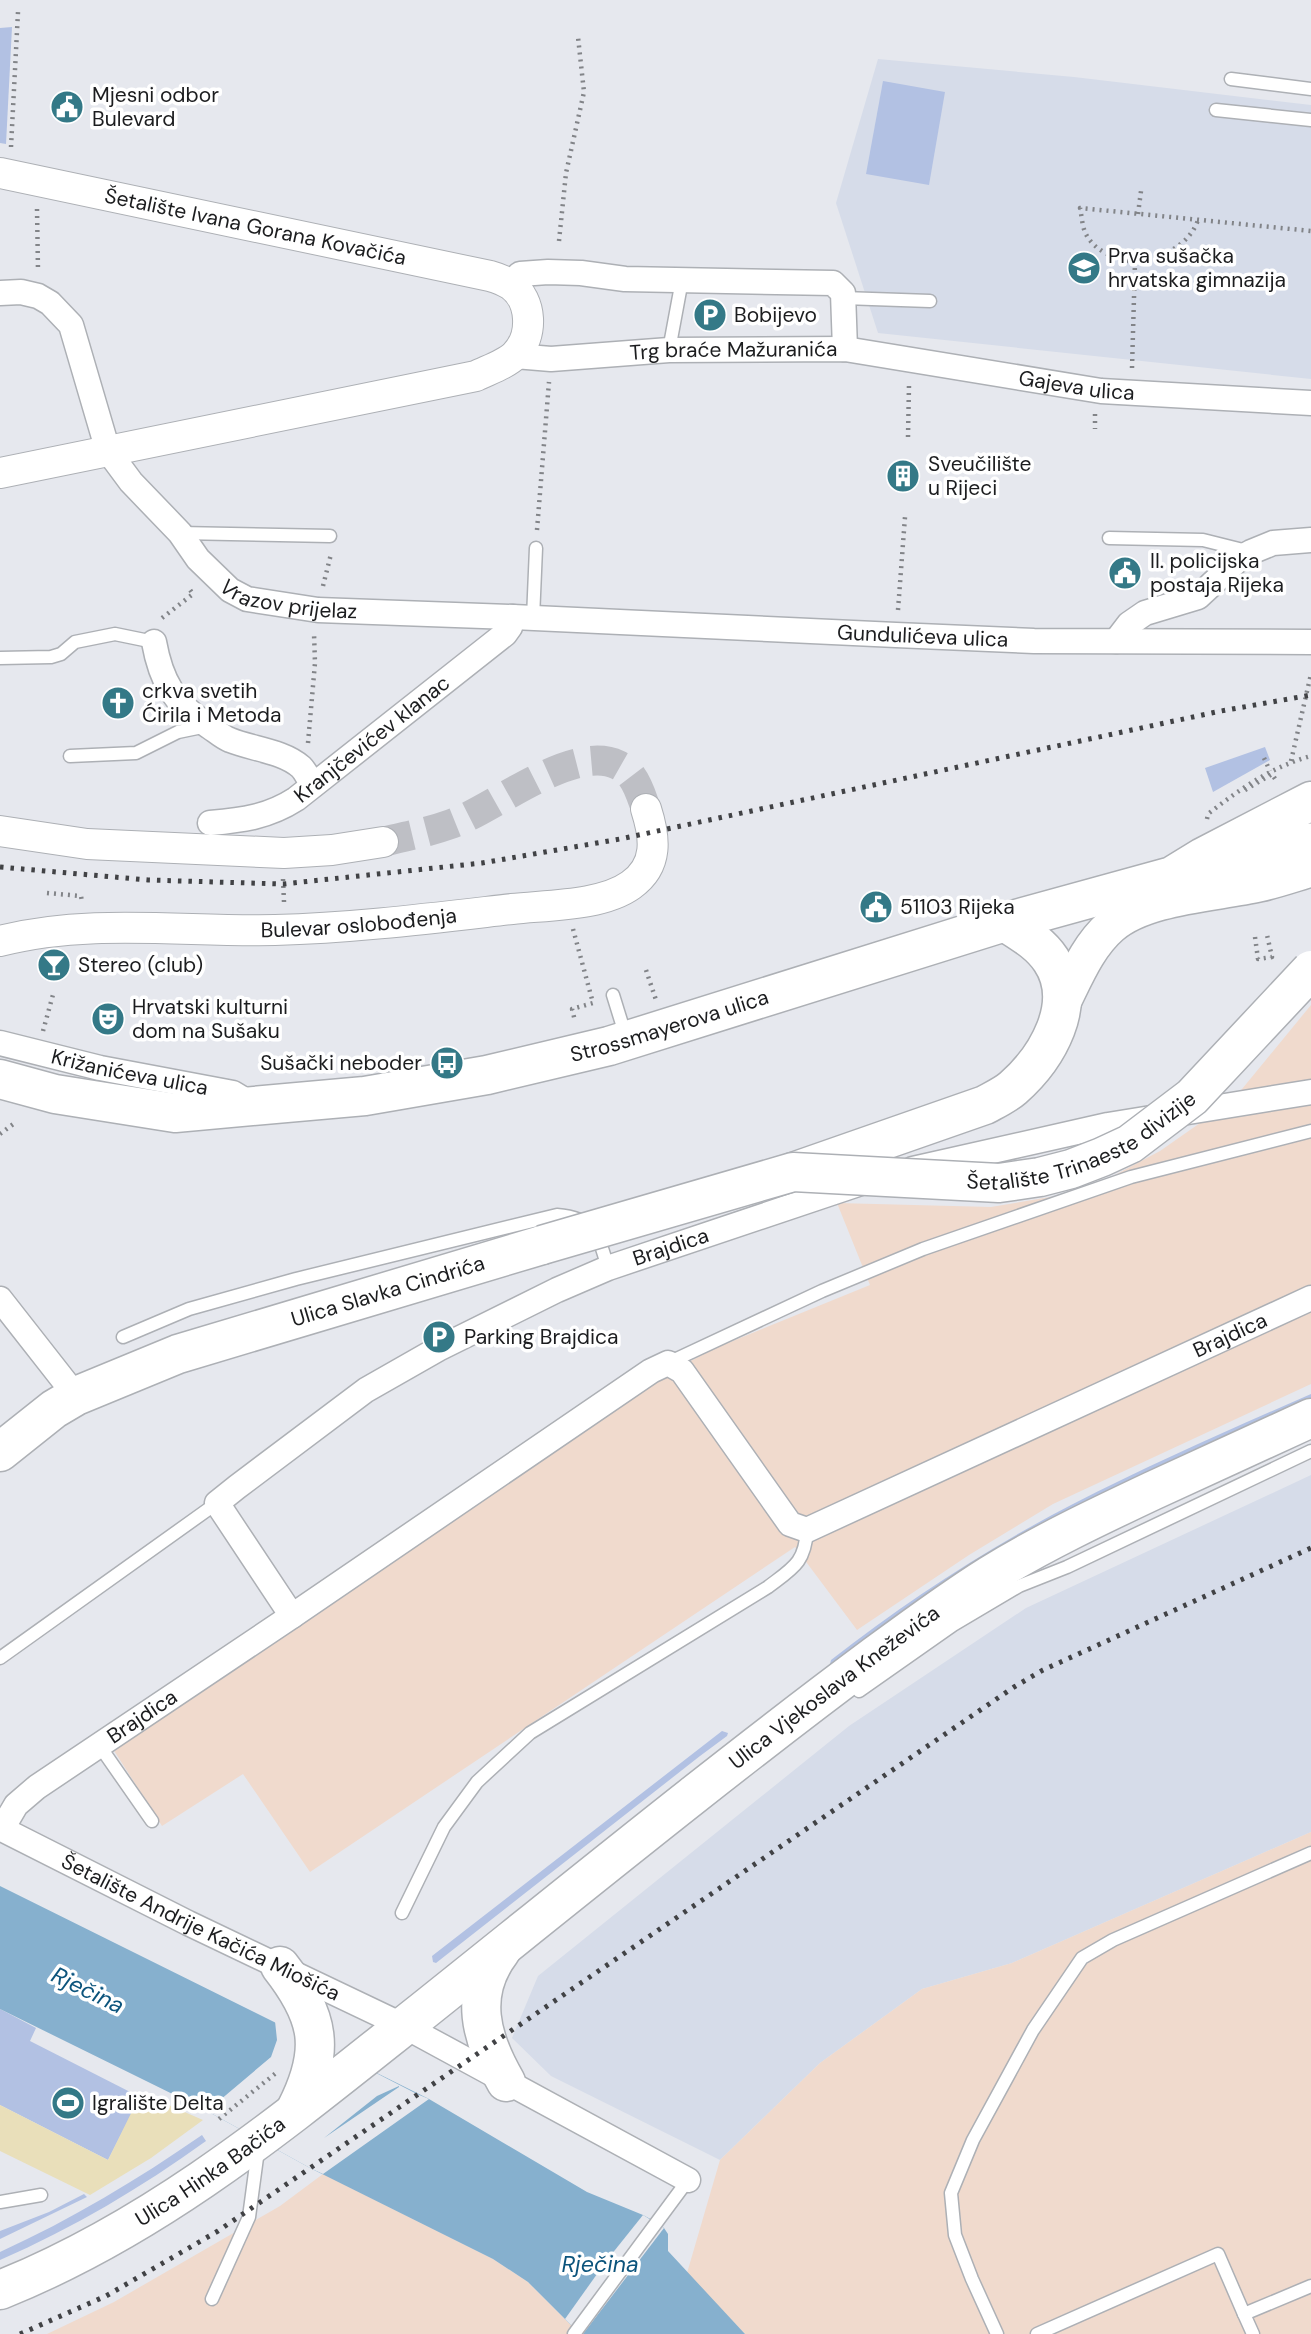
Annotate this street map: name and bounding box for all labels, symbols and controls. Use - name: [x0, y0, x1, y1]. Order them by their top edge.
- place label: Mjesni odbor Bulevard: [92, 81, 219, 133]
- public building icon: Mjesni odbor Bulevard: [48, 88, 86, 126]
- street label: Šetalište Ivana Gorana Kovačića: [102, 181, 409, 272]
- place label: Prva sušačka hrvatska gimnazija: [1108, 242, 1286, 294]
- school or university icon: Prva sušačka hrvatska gimnazija: [1065, 249, 1103, 287]
- parking icon: Bobijevo: [691, 296, 729, 334]
- place label: Bobijevo: [734, 301, 817, 329]
- street label: Trg braće Mažuranića: [629, 335, 838, 367]
- street label: Gajeva ulica: [1017, 364, 1135, 407]
- place label: Sveučilište u Rijeci: [928, 450, 1031, 502]
- building icon: Sveučilište u Rijeci: [884, 457, 922, 495]
- place label: II. policijska postaja Rijeka: [1150, 547, 1284, 599]
- public building icon: II. policijska postaja Rijeka: [1106, 554, 1144, 592]
- street label: Vrazov prijelaz: [213, 573, 358, 625]
- street label: Gundulićeva ulica: [836, 618, 1009, 654]
- street label: Kranjčevićev klanac: [288, 669, 455, 809]
- place label: crkva svetih Ćirila i Metoda: [142, 677, 281, 729]
- church icon: crkva svetih Ćirila i Metoda: [99, 684, 137, 722]
- public building icon: 51103 Rijeka: [857, 888, 895, 926]
- place label: 51103 Rijeka: [900, 893, 1015, 921]
- street label: Bulevar oslobođenja: [260, 901, 458, 944]
- bar icon: Stereo (club): [35, 946, 73, 984]
- place label: Stereo (club): [78, 951, 203, 979]
- street label: Strossmayerova ulica: [567, 983, 772, 1069]
- place label: Hrvatski kulturni dom na Sušaku: [132, 993, 288, 1045]
- theatre icon: Hrvatski kulturni dom na Sušaku: [89, 1000, 127, 1038]
- street label: Križanićeva ulica: [48, 1042, 210, 1102]
- bus stop icon: Sušački neboder: [428, 1044, 466, 1082]
- place label: Sušački neboder: [260, 1049, 422, 1077]
- street label: Šetalište Trinaeste divizije: [966, 1085, 1202, 1197]
- street label: Brajdica: [629, 1221, 712, 1273]
- street label: Ulica Slavka Cindrića: [288, 1249, 488, 1333]
- street label: Brajdica: [1188, 1306, 1272, 1364]
- parking icon: Parking Brajdica: [420, 1318, 458, 1356]
- place label: Parking Brajdica: [464, 1323, 618, 1351]
- street label: Ulica Vjekoslava Kneževića: [723, 1599, 945, 1776]
- street label: Brajdica: [102, 1683, 183, 1750]
- street label: Šetalište Andrije Kačića Miošića: [57, 1847, 345, 2007]
- water label: Rječina: [47, 1960, 129, 2020]
- sports icon: Igralište Delta: [49, 2084, 87, 2122]
- place label: Igralište Delta: [92, 2089, 224, 2117]
- street label: Ulica Hinka Bačića: [130, 2110, 291, 2233]
- water label: Rječina: [561, 2249, 639, 2279]

